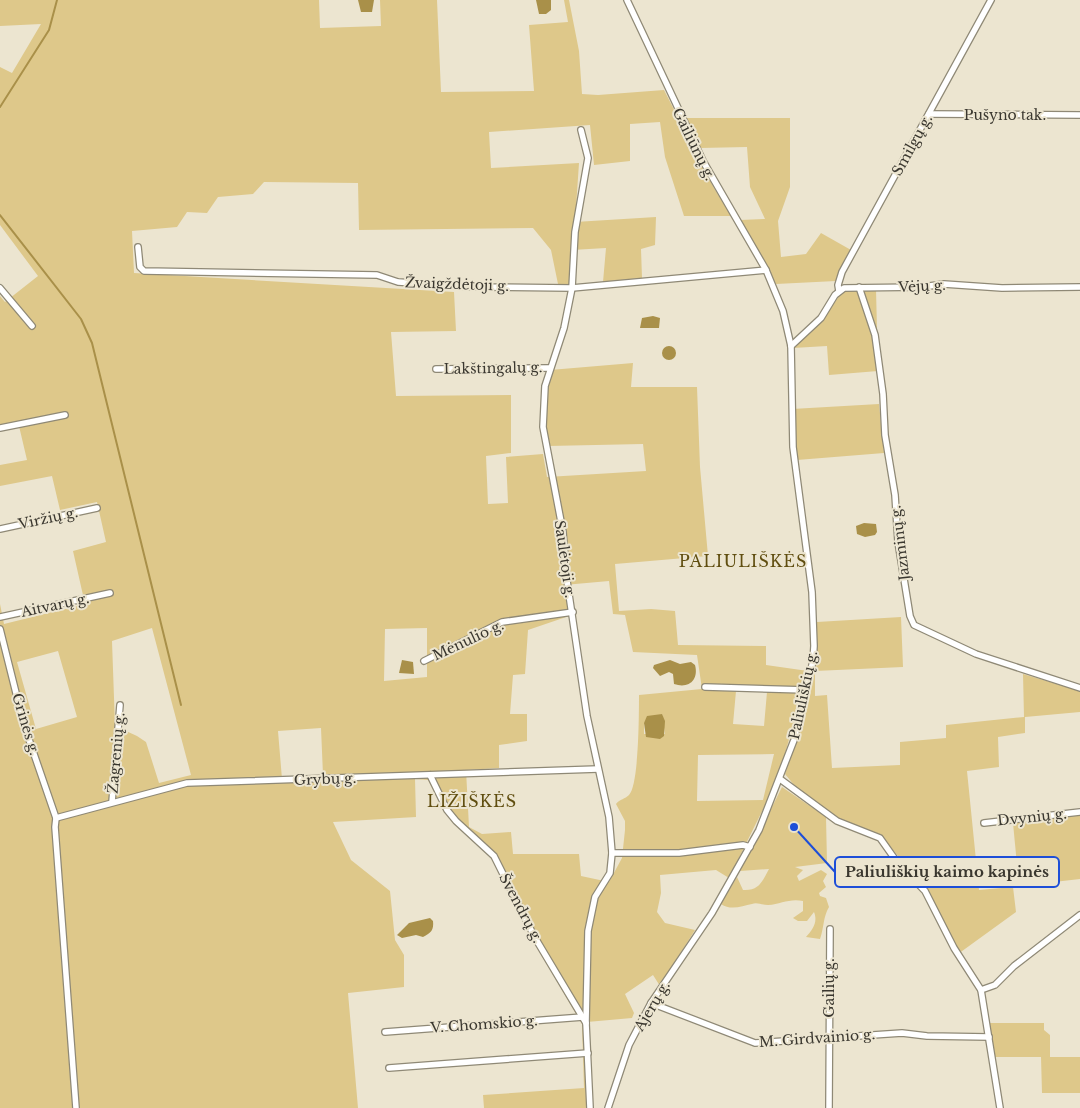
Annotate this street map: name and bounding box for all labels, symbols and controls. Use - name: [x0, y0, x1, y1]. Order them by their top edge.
- street label: Gailiūnų g.: [669, 105, 719, 183]
- street label: Pušyno tak.: [964, 106, 1046, 124]
- street label: Smilgų g.: [888, 111, 936, 179]
- street label: Žvaigždėtoji g.: [405, 273, 509, 295]
- street label: Vėjų g.: [897, 276, 946, 296]
- street label: Lakštingalų g.: [443, 358, 543, 378]
- street label: Viržių g.: [16, 503, 79, 533]
- street label: Jazminų g.: [886, 504, 914, 584]
- street label: Saulėtoji g.: [551, 519, 579, 599]
- district label: PALIULIŠKĖS: [679, 551, 807, 571]
- street label: Aitvarų g.: [18, 589, 91, 621]
- street label: Mėnulio g.: [430, 616, 506, 664]
- street label: Paliuliškių g.: [785, 649, 821, 741]
- street label: Grinės g.: [8, 691, 44, 757]
- street label: Žagrenių g.: [103, 712, 129, 794]
- street label: Grybų g.: [293, 769, 357, 789]
- district label: LIŽIŠKĖS: [427, 791, 517, 811]
- street label: Dvynių g.: [996, 804, 1068, 830]
- callout: Paliuliškių kaimo kapinės: [835, 857, 1059, 887]
- text: Paliuliškių kaimo kapinės: [845, 862, 1049, 881]
- street label: Švendrų g.: [495, 870, 548, 946]
- street label: Gailių g.: [820, 958, 838, 1018]
- street label: Ajerų g.: [630, 978, 674, 1035]
- street label: V. Chomskio g.: [429, 1011, 538, 1037]
- street label: M. Girdvainio g.: [758, 1025, 876, 1051]

